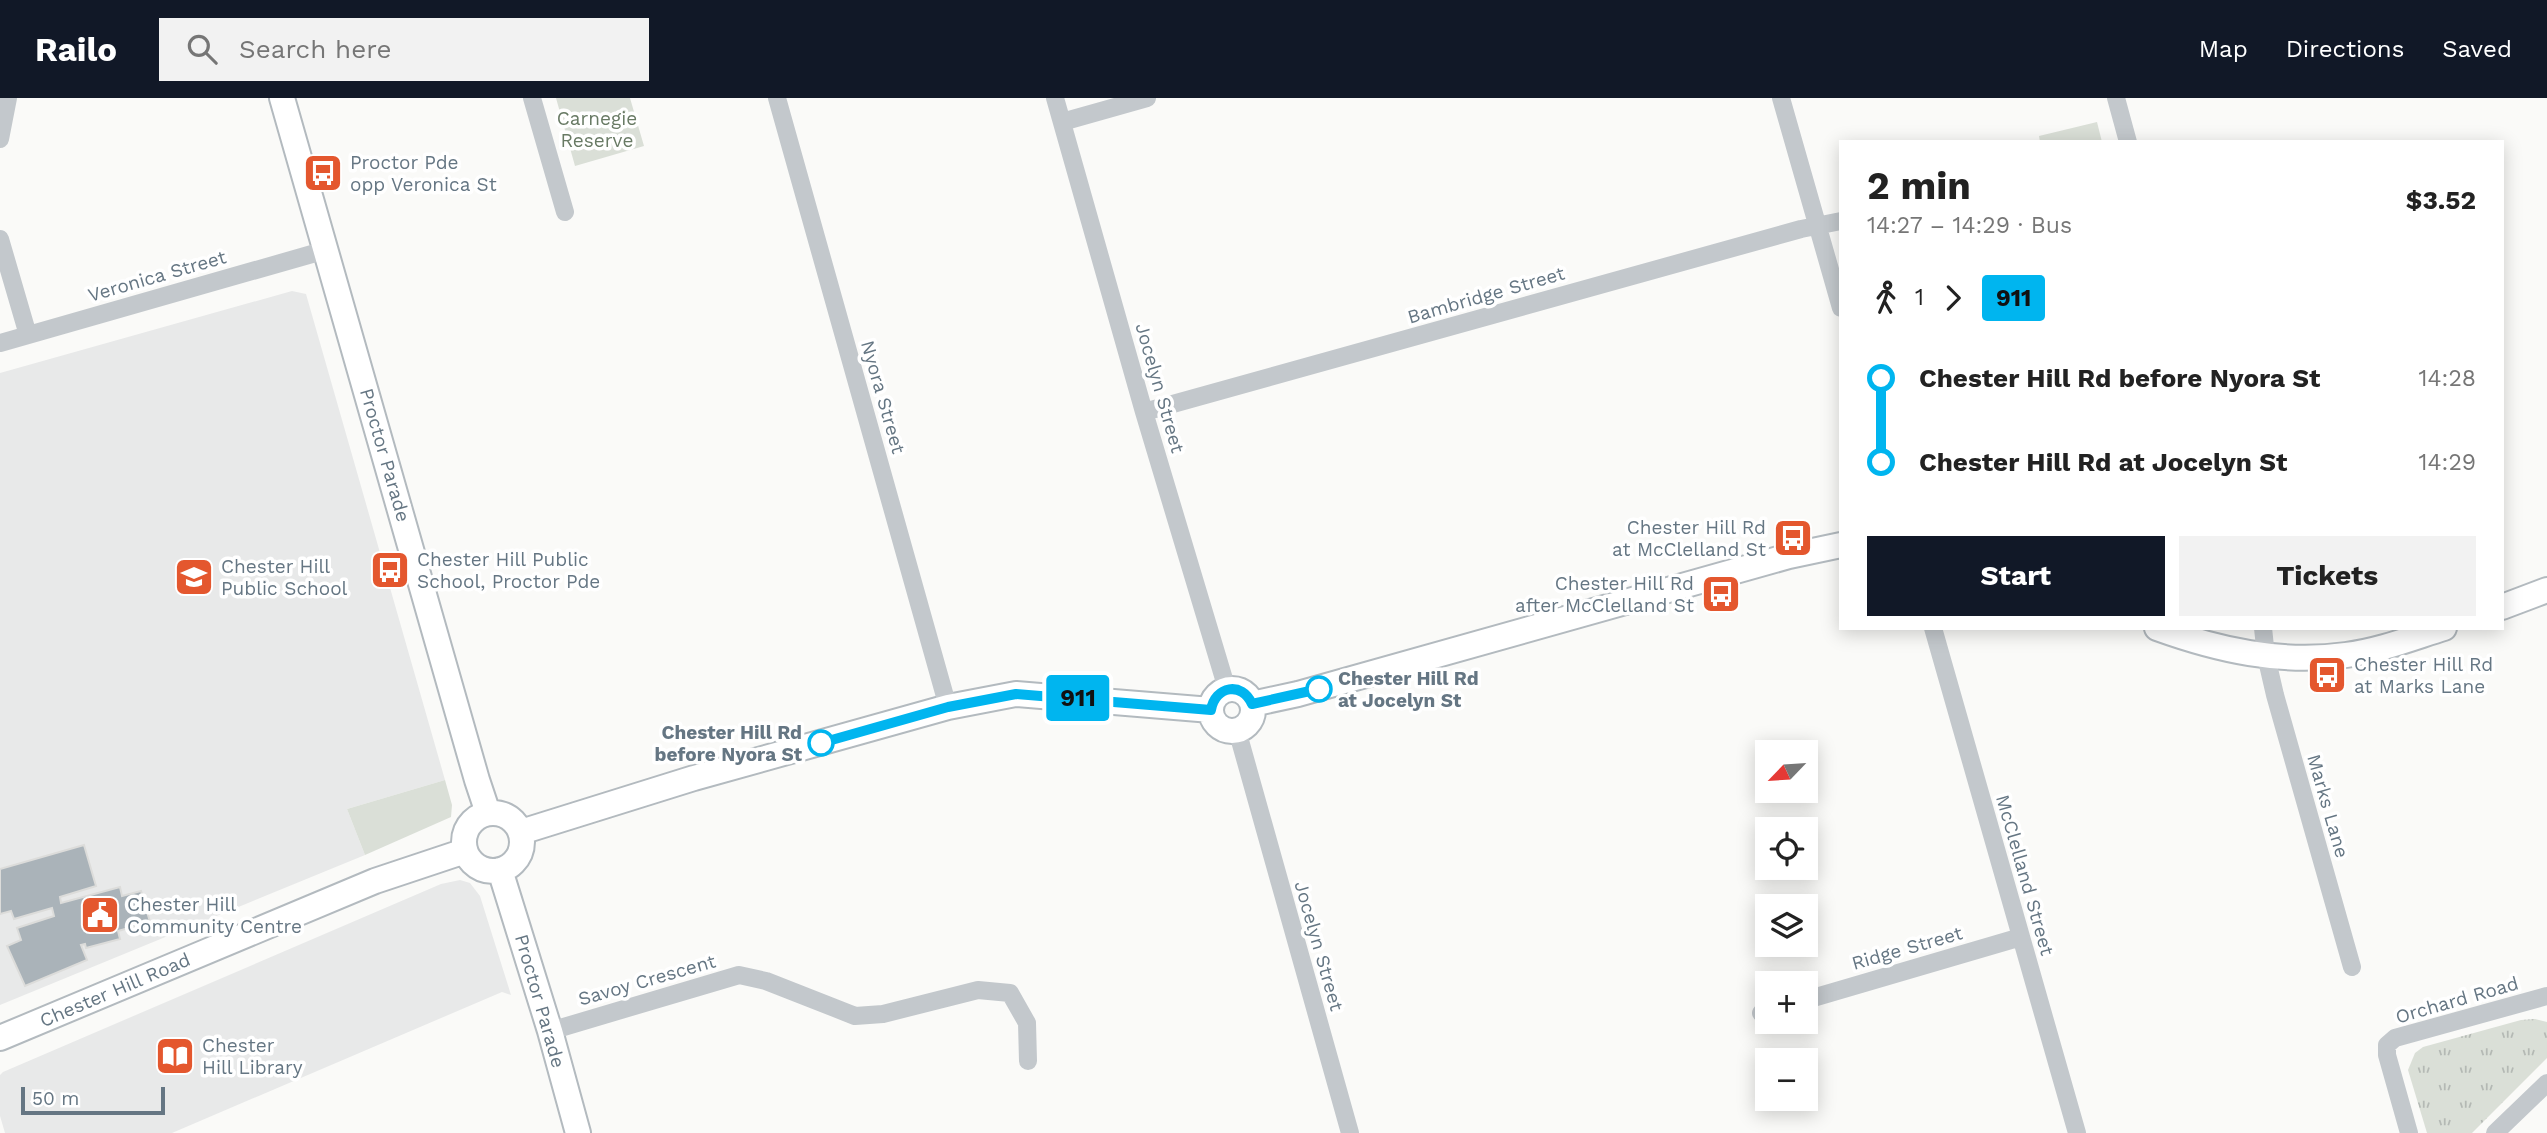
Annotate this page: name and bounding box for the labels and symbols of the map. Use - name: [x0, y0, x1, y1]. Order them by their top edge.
- park label: Carnegie Reserve: [557, 107, 637, 152]
- place label: Proctor Pde opp Veronica St: [350, 151, 497, 196]
- bus stop icon: Proctor Pde opp Veronica St: [302, 152, 344, 194]
- street label: Veronica Street: [85, 245, 229, 307]
- street label: Bambridge Street: [1405, 262, 1567, 328]
- street label: Jocelyn Street: [1130, 320, 1190, 456]
- street label: Nyora Street: [856, 338, 910, 456]
- street label: Proctor Parade: [355, 386, 415, 524]
- place label: Chester Hill Rd at McClelland St: [1612, 516, 1766, 561]
- bus stop icon: Chester Hill Rd at McClelland St: [1772, 517, 1814, 559]
- place label: Chester Hill Public School, Proctor Pde: [417, 548, 600, 593]
- bus stop icon: Chester Hill Public School, Proctor Pde: [369, 549, 411, 591]
- place label: Chester Hill Public School: [221, 555, 348, 600]
- school or university icon: Chester Hill Public School: [173, 556, 215, 598]
- place label: Chester Hill Rd after McClelland St: [1515, 572, 1694, 617]
- bus stop icon: Chester Hill Rd after McClelland St: [1700, 573, 1742, 615]
- place label: Chester Hill Rd at Marks Lane: [2354, 653, 2493, 698]
- bus stop icon: Chester Hill Rd at Marks Lane: [2306, 654, 2348, 696]
- place label: Chester Hill Rd at Jocelyn St: [1338, 667, 1479, 712]
- line badge: 911: [1038, 675, 1118, 721]
- marker: Chester Hill Rd at Jocelyn St: [1306, 676, 1332, 702]
- place label: Chester Hill Rd before Nyora St: [655, 721, 803, 766]
- marker: Chester Hill Rd before Nyora St: [808, 730, 834, 756]
- north arrow: [1755, 740, 1818, 803]
- street label: Marks Lane: [2302, 752, 2354, 860]
- street label: McClelland Street: [1991, 792, 2059, 958]
- street label: Jocelyn Street: [1289, 878, 1349, 1014]
- place label: Chester Hill Community Centre: [127, 893, 302, 938]
- public building icon: Chester Hill Community Centre: [79, 894, 121, 936]
- street label: Ridge Street: [1849, 921, 1965, 975]
- street label: Proctor Parade: [510, 932, 570, 1070]
- street label: Chester Hill Road: [36, 948, 194, 1032]
- street label: Savoy Crescent: [576, 949, 718, 1011]
- street label: Orchard Road: [2393, 971, 2521, 1029]
- place label: Chester Hill Library: [202, 1034, 303, 1079]
- library icon: Chester Hill Library: [154, 1035, 196, 1077]
- scale bar: [21, 1084, 164, 1116]

